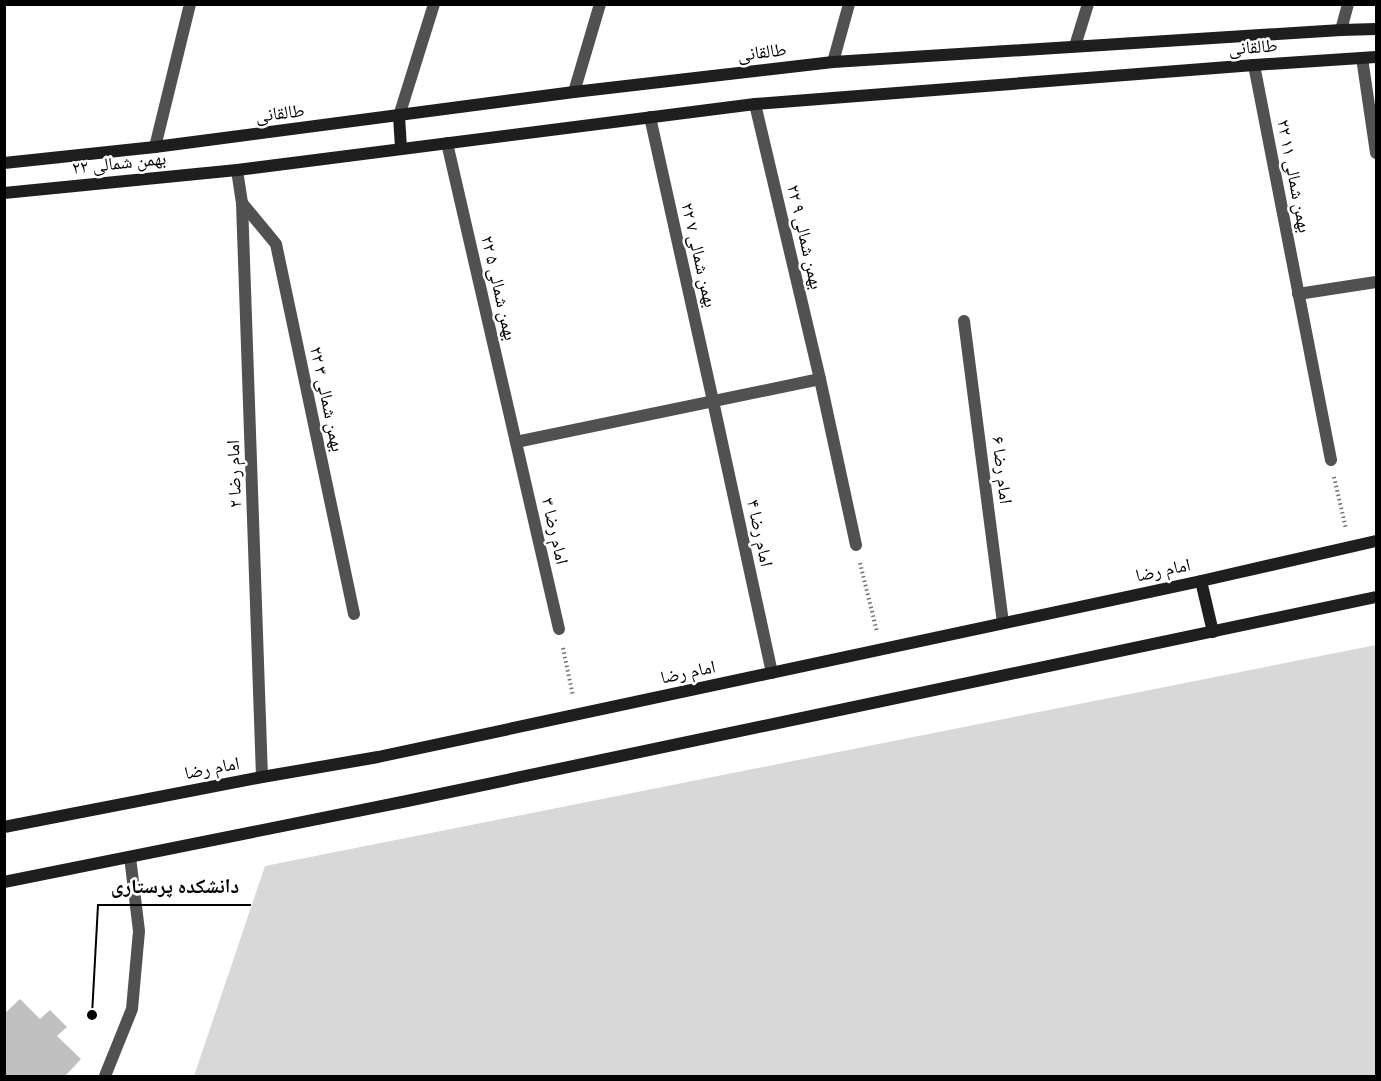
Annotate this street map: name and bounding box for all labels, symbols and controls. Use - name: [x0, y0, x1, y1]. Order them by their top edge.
- street label: طالقانی: [1228, 34, 1278, 60]
- street label: طالقانی: [736, 38, 788, 66]
- street label: طالقانی: [254, 99, 306, 127]
- street label: ۲۲ بهمن شمالی ۱۱: [1272, 117, 1316, 235]
- street label: ۲۲ بهمن شمالی: [71, 147, 167, 179]
- street label: ۲۲ بهمن شمالی ۹: [782, 182, 828, 292]
- street label: ۲۲ بهمن شمالی ۷: [676, 200, 722, 310]
- street label: ۲۲ بهمن شمالی ۵: [476, 233, 522, 343]
- street label: ۲۲ بهمن شمالی ۳: [305, 344, 349, 454]
- street label: امام رضا ۶: [986, 435, 1017, 505]
- street label: امام رضا ۲: [222, 440, 247, 508]
- street label: امام رضا ۳: [536, 495, 573, 567]
- street label: امام رضا ۴: [741, 497, 778, 569]
- street label: امام رضا: [1133, 553, 1193, 588]
- street label: امام رضا: [658, 655, 718, 690]
- street label: امام رضا: [183, 752, 242, 785]
- callout: دانشکده پرستاری: [98, 867, 251, 905]
- text: دانشکده پرستاری: [111, 875, 239, 898]

